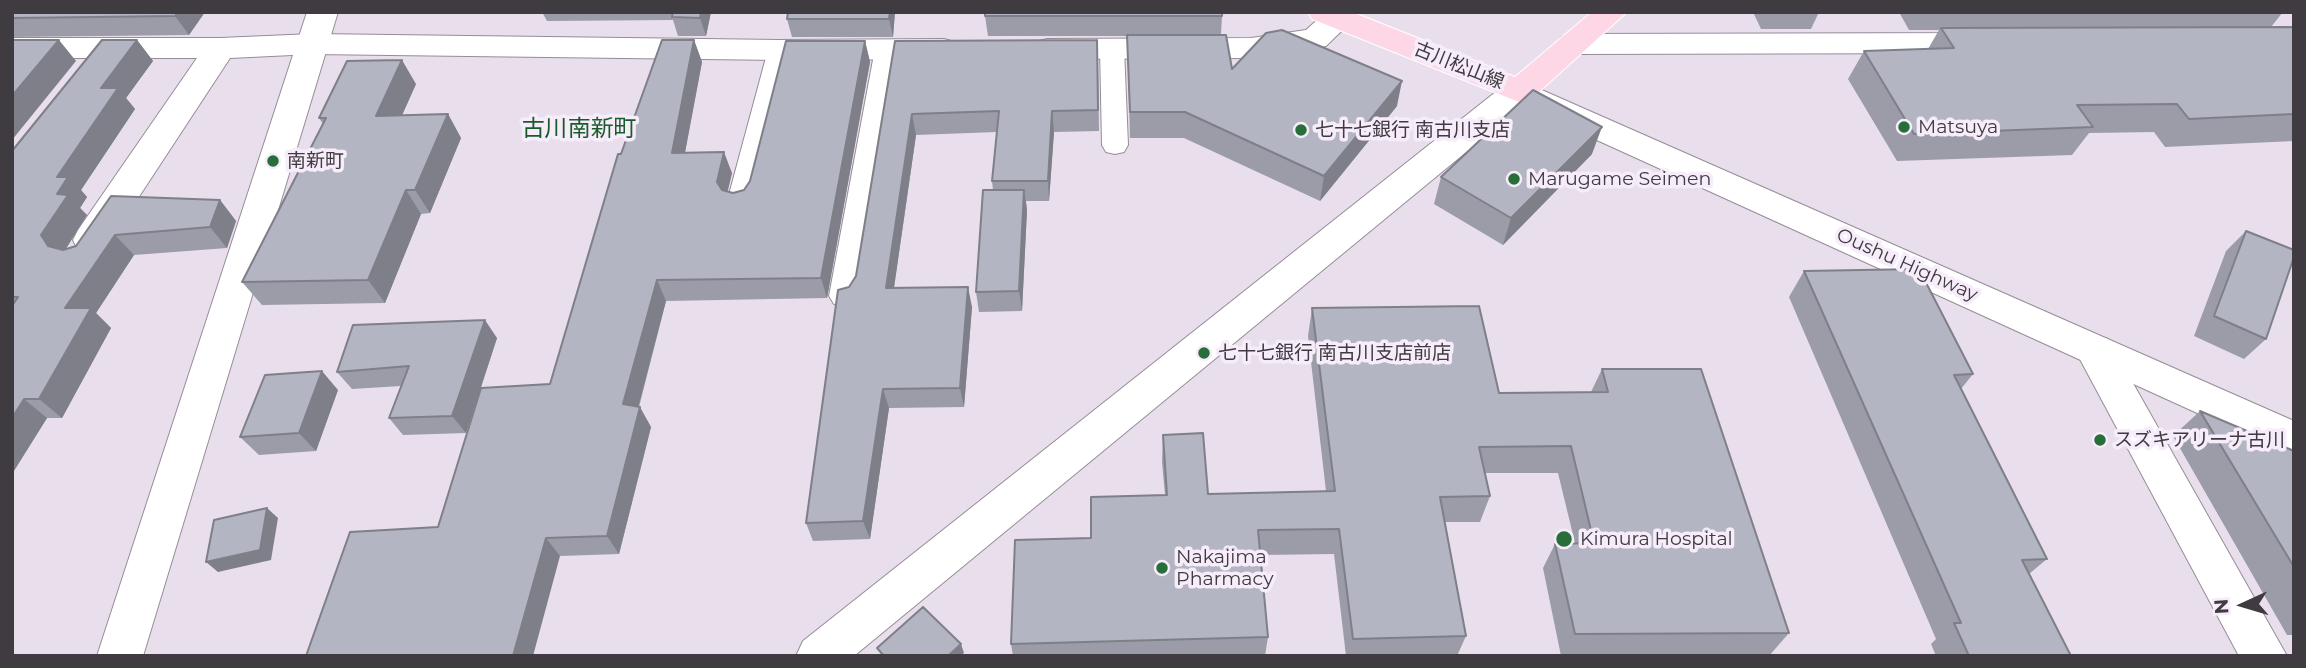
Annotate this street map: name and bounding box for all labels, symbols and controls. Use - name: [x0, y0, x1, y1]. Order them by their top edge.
- street label: 古川松山線: [1411, 38, 1507, 94]
- district label: 古川南新町: [522, 115, 636, 143]
- place label: Matsuya: [1918, 116, 1998, 138]
- place label: 七十七銀行 南古川支店: [1315, 119, 1510, 141]
- marker: Matsuya: [1896, 119, 1912, 135]
- marker: 七十七銀行 南古川支店: [1293, 122, 1309, 138]
- place label: 南新町: [287, 150, 344, 172]
- marker: 南新町: [265, 153, 281, 169]
- place label: Marugame Seimen: [1528, 168, 1711, 190]
- marker: Marugame Seimen: [1506, 171, 1522, 187]
- street label: Oushu Highway: [1833, 224, 1981, 306]
- place label: 七十七銀行 南古川支店前店: [1218, 342, 1451, 364]
- marker: 七十七銀行 南古川支店前店: [1196, 345, 1212, 361]
- place label: スズキアリーナ古川: [2114, 429, 2285, 451]
- marker: スズキアリーナ古川: [2092, 432, 2108, 448]
- place label: Kimura Hospital: [1580, 528, 1733, 550]
- marker: Kimura Hospital: [1554, 529, 1574, 549]
- place label: Nakajima Pharmacy: [1176, 546, 1273, 590]
- marker: Nakajima Pharmacy: [1154, 560, 1170, 576]
- north arrow: [2208, 570, 2278, 640]
- text: N: [2210, 598, 2234, 615]

